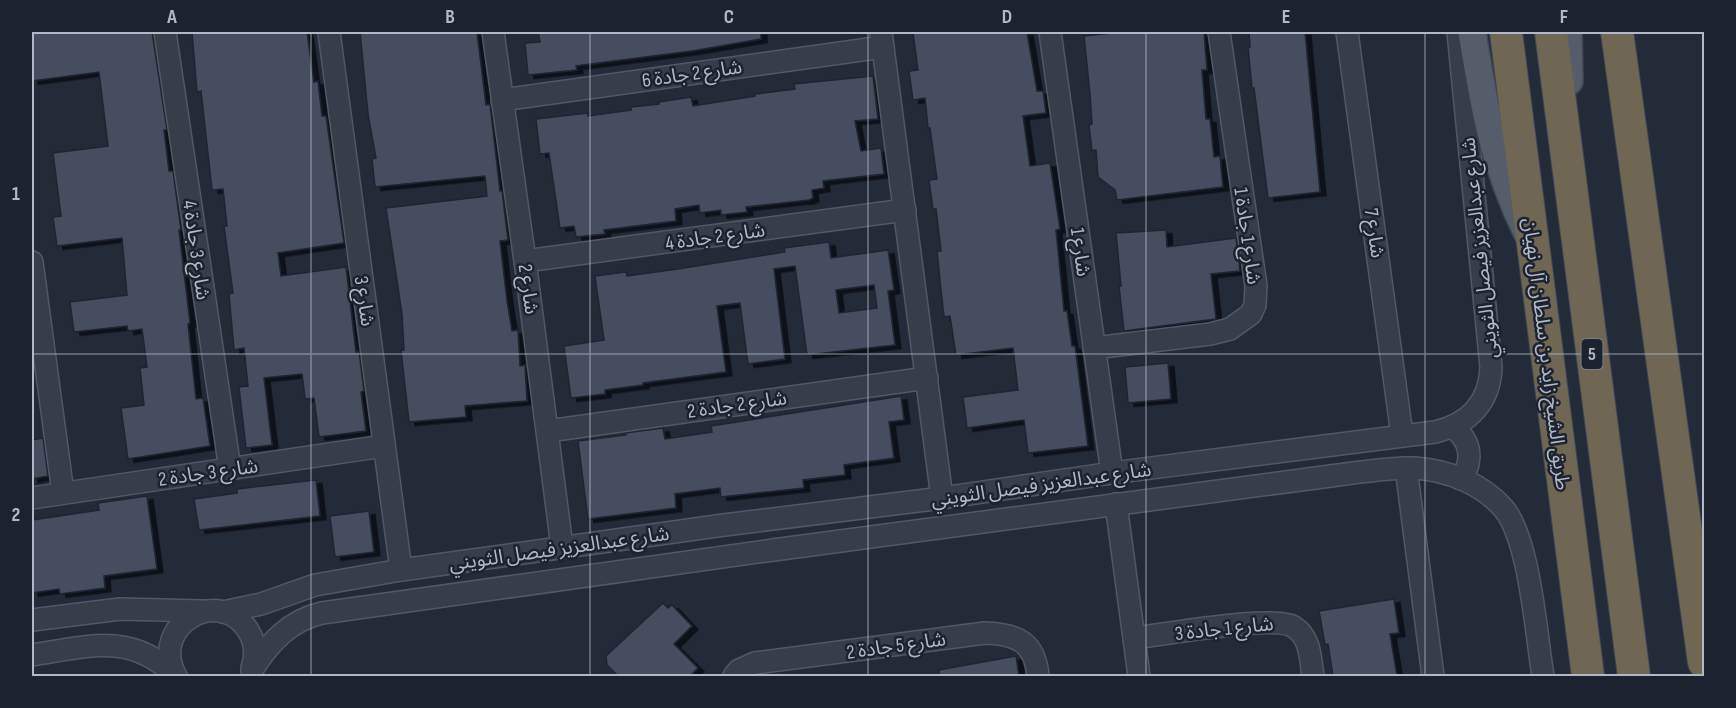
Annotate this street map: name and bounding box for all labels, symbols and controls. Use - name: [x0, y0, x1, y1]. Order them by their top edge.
- text: A: [166, 5, 177, 29]
- text: B: [445, 5, 455, 29]
- text: C: [724, 5, 734, 29]
- text: D: [1002, 5, 1012, 29]
- text: E: [1282, 5, 1290, 29]
- text: F: [1560, 5, 1568, 29]
- street label: شارع 2 جادة 6: [641, 55, 744, 95]
- street label: شارع عبدالعزيز فيصل الثويني: [1456, 136, 1506, 360]
- text: 1: [12, 182, 20, 206]
- street label: شارع 1 جادة 1: [1226, 186, 1266, 287]
- street label: شارع 3 جادة 4: [175, 199, 215, 302]
- street label: شارع 7: [1357, 207, 1389, 260]
- street label: طريق الشيخ زايد بن سلطان آل نهيان: [1515, 217, 1575, 492]
- street label: شارع 2 جادة 4: [664, 218, 767, 258]
- street label: شارع 1: [1063, 226, 1095, 278]
- street label: شارع 2: [511, 263, 543, 316]
- street label: شارع 3: [347, 274, 379, 328]
- road number: 5: [1582, 339, 1602, 369]
- street label: شارع 2 جادة 2: [686, 386, 789, 426]
- street label: شارع 3 جادة 2: [157, 454, 260, 494]
- street label: شارع عبدالعزيز فيصل الثويني: [930, 458, 1153, 515]
- text: 2: [12, 503, 20, 527]
- street label: شارع عبدالعزيز فيصل الثويني: [448, 522, 671, 579]
- street label: شارع 1 جادة 3: [1174, 612, 1275, 648]
- street label: شارع 5 جادة 2: [845, 627, 948, 667]

